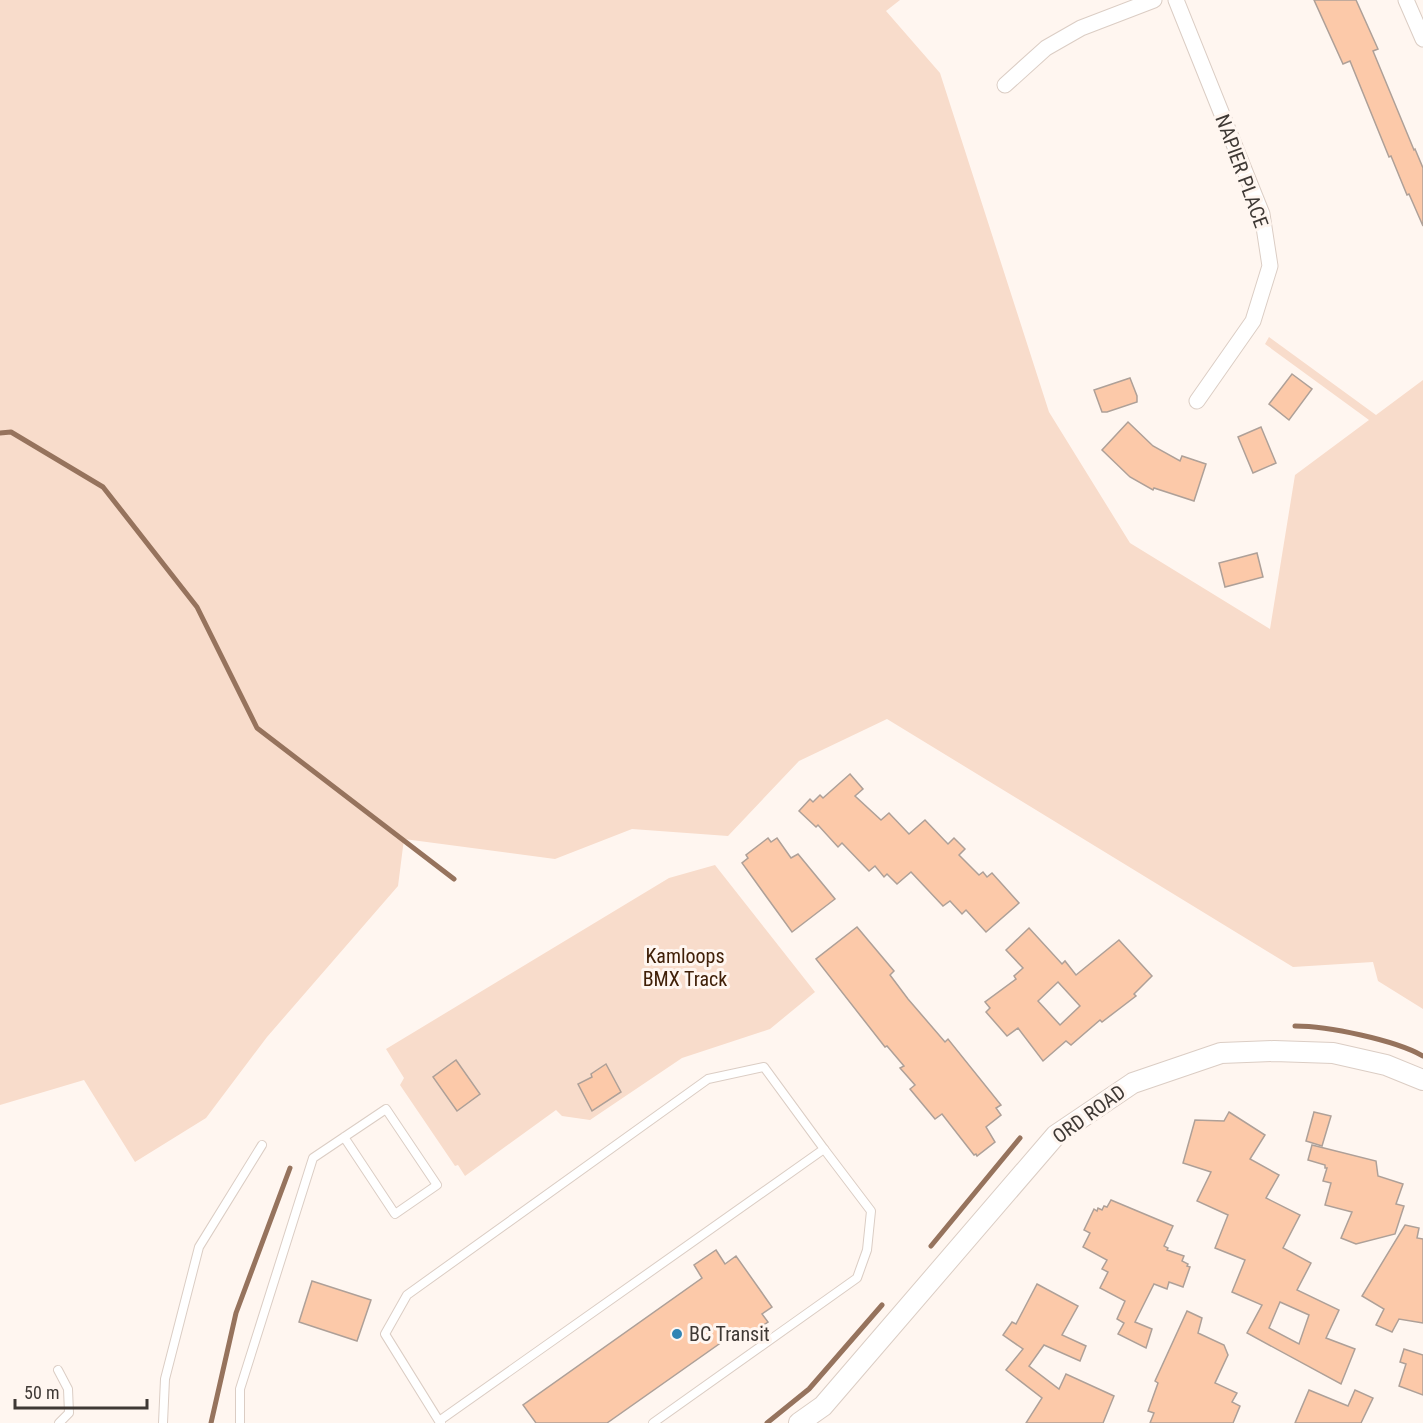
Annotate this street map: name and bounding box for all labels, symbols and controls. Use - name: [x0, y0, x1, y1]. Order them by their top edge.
- street label: NAPIER PLACE: [1210, 111, 1274, 231]
- park label: Kamloops BMX Track: [643, 944, 727, 991]
- street label: ORD ROAD: [1048, 1080, 1130, 1148]
- place label: BC Transit: [689, 1322, 770, 1346]
- marker: BC Transit: [670, 1327, 684, 1341]
- scale bar: [15, 1372, 147, 1410]
- text: 50 m: [24, 1382, 59, 1403]

